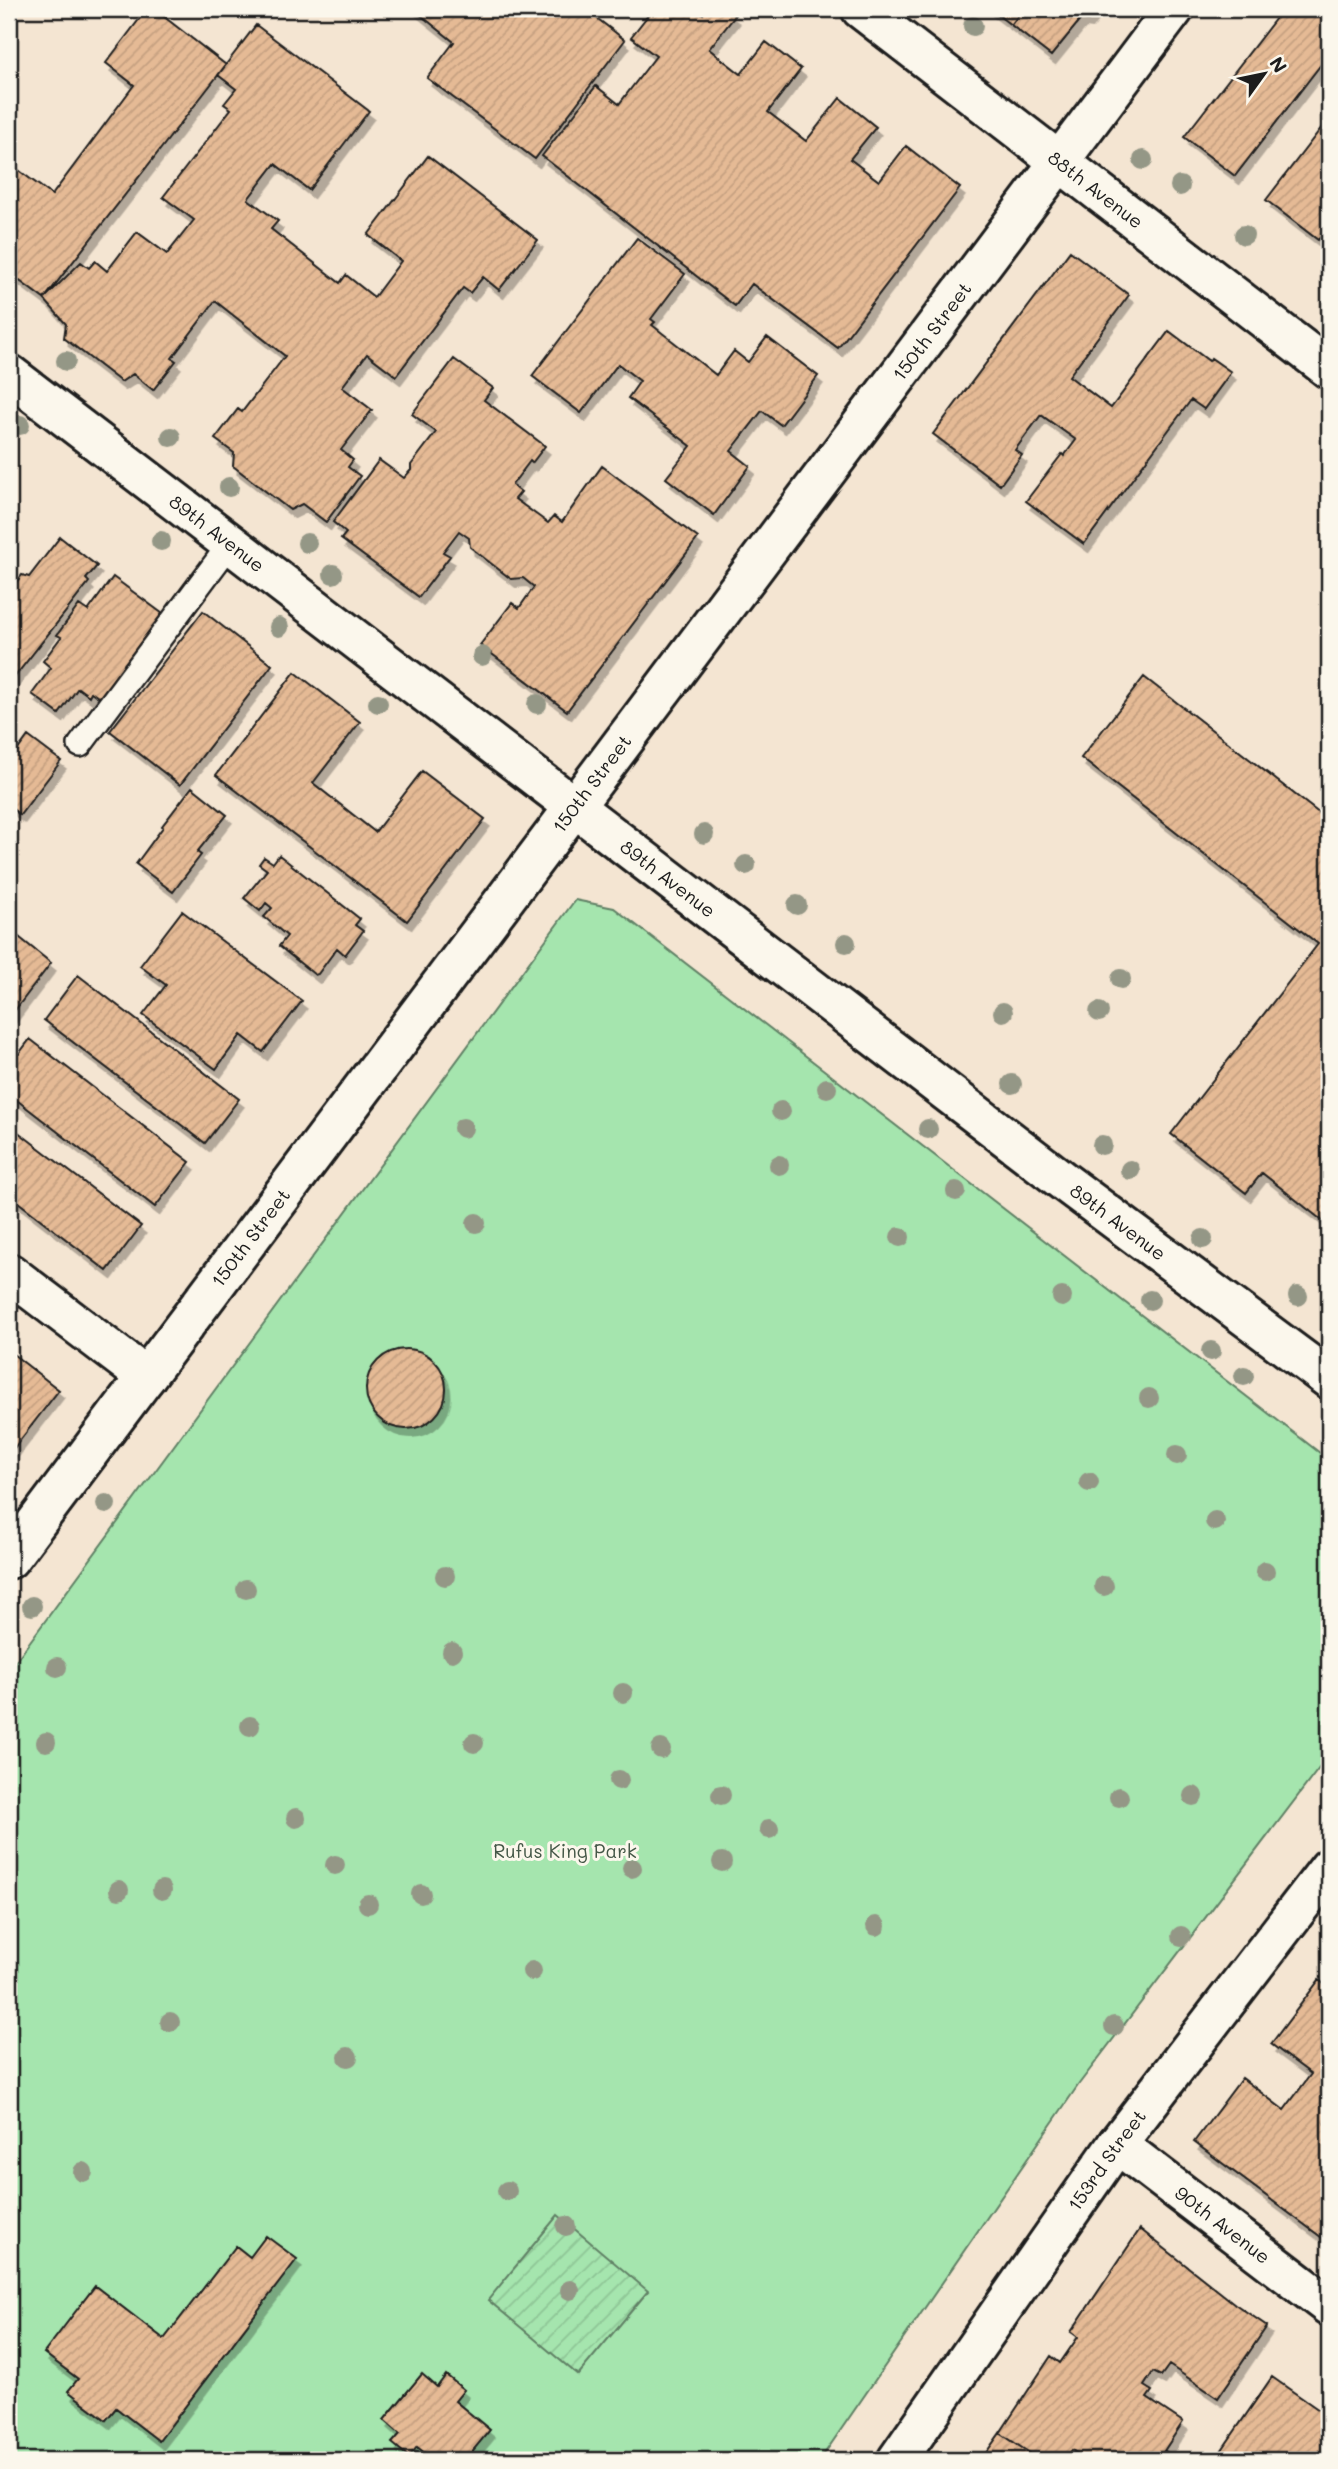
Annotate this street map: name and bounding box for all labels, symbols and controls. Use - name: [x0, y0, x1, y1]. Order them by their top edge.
- north arrow: [1230, 38, 1300, 108]
- text: N: [1264, 52, 1293, 77]
- street label: 88th Avenue: [1043, 144, 1149, 234]
- street label: 150th Street: [886, 277, 977, 385]
- street label: 89th Avenue: [165, 488, 270, 577]
- street label: 150th Street: [546, 729, 637, 838]
- street label: 89th Avenue: [616, 834, 721, 923]
- street label: 89th Avenue: [1065, 1178, 1171, 1265]
- street label: 150th Street: [205, 1183, 295, 1292]
- park label: Rufus King Park: [493, 1838, 637, 1863]
- street label: 153rd Street: [1061, 2104, 1151, 2215]
- street label: 90th Avenue: [1170, 2180, 1276, 2269]

